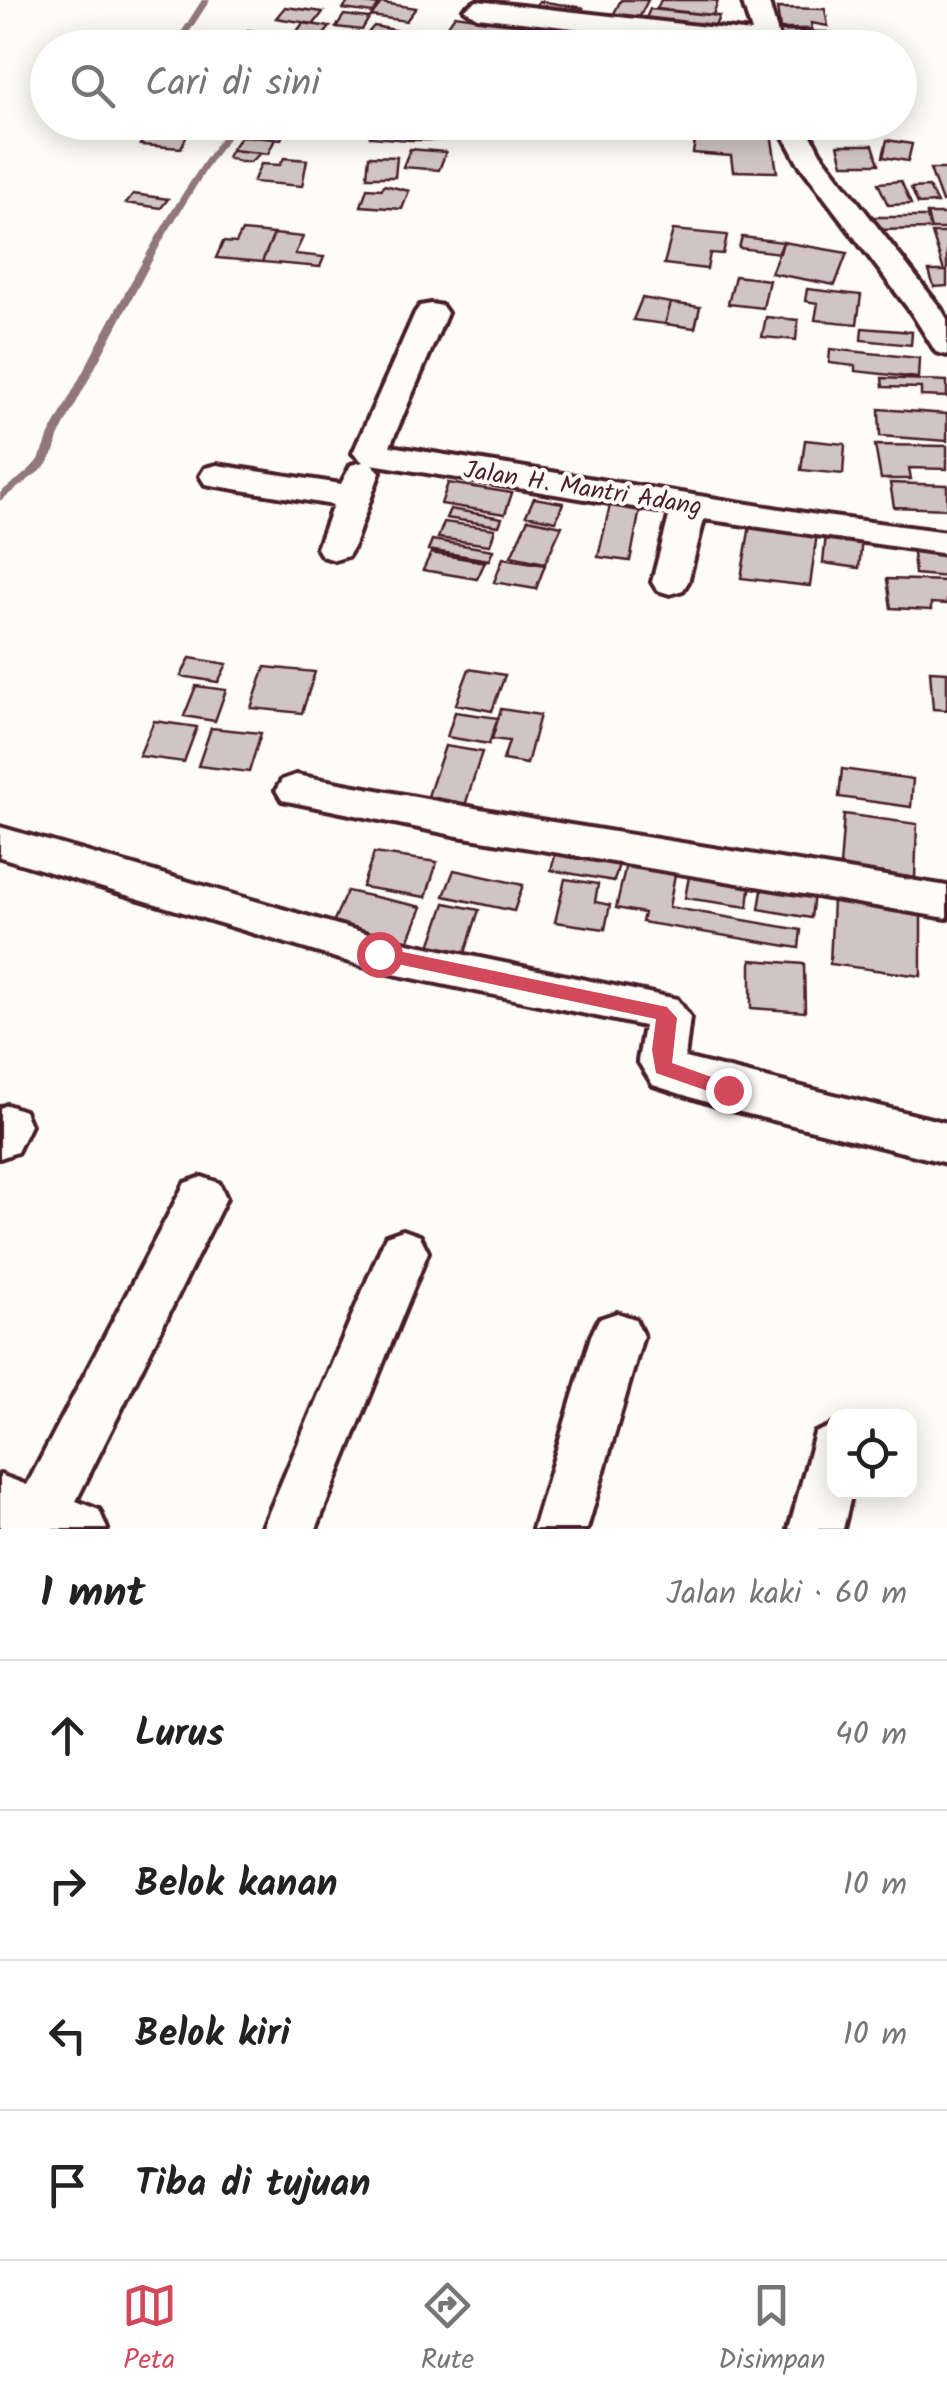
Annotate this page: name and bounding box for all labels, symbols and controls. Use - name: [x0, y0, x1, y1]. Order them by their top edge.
- search box: [30, 30, 917, 140]
- text: Cari di sini: [145, 55, 320, 115]
- icon: search: [65, 58, 120, 113]
- street label: Jalan H. Mantri Adang: [461, 450, 705, 528]
- route start: [357, 932, 403, 978]
- route end: [706, 1068, 752, 1114]
- map controls: [827, 1409, 917, 1499]
- button: locate: [827, 1409, 917, 1499]
- text: 1 mnt: [40, 1561, 145, 1628]
- text: Jalan kaki · 60 m: [666, 1569, 907, 1620]
- text: Lurus: [135, 1705, 224, 1765]
- icon: ahead: [40, 1708, 95, 1763]
- text: 40 m: [835, 1710, 907, 1761]
- text: Belok kanan: [135, 1855, 338, 1915]
- icon: right: [40, 1858, 95, 1913]
- text: 10 m: [843, 1860, 907, 1911]
- text: Belok kiri: [135, 2005, 290, 2065]
- icon: left: [40, 2008, 95, 2063]
- text: 10 m: [843, 2010, 907, 2061]
- text: Tiba di tujuan: [135, 2155, 371, 2215]
- icon: arrive: [40, 2158, 95, 2213]
- tab: Peta: [122, 2278, 177, 2383]
- tab: Rute: [420, 2278, 475, 2383]
- tab: Disimpan: [718, 2278, 825, 2383]

